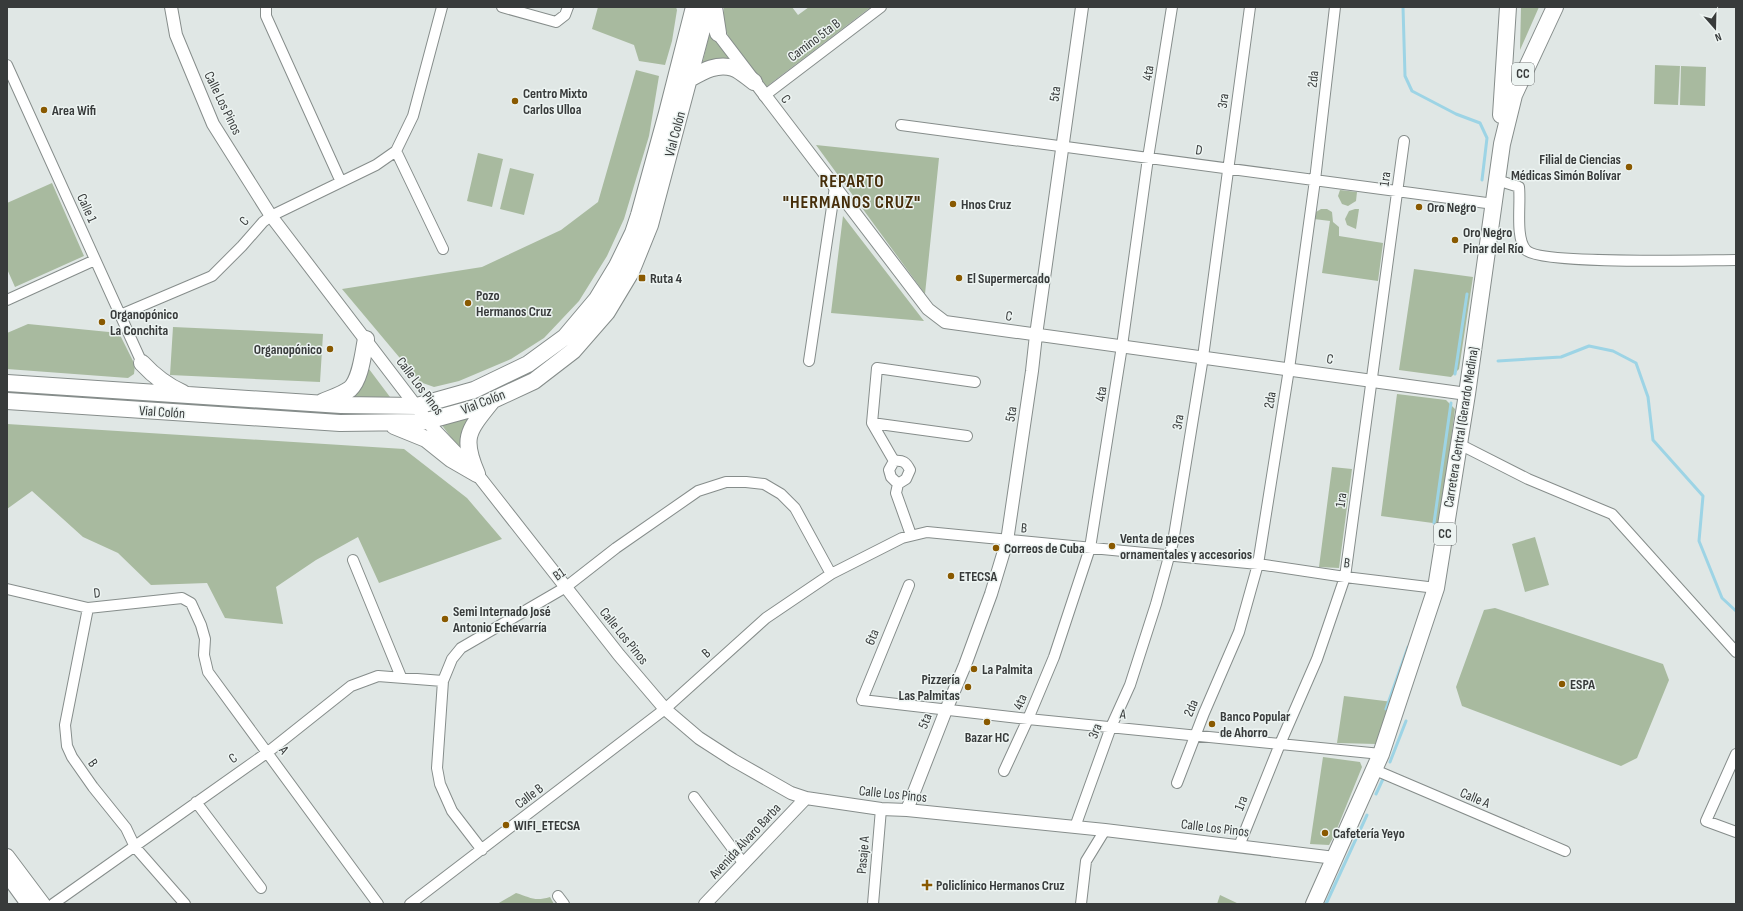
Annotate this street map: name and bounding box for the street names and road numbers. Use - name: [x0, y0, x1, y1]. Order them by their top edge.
- street label: Camino 5ta B: [784, 15, 844, 65]
- road number: CC: [1512, 63, 1534, 85]
- street label: 4ta: [1138, 64, 1158, 82]
- street label: Calle Los Pinos: [200, 69, 246, 137]
- street label: 2da: [1304, 70, 1322, 88]
- street label: 5ta: [1046, 85, 1064, 103]
- street label: C: [777, 91, 795, 107]
- street label: 3ra: [1214, 92, 1232, 110]
- street label: Vial Colón: [661, 110, 689, 158]
- street label: D: [1194, 141, 1204, 159]
- street label: 1ra: [1376, 171, 1394, 187]
- street label: Calle 1: [73, 191, 101, 225]
- street label: C: [235, 213, 253, 229]
- street label: C: [1004, 307, 1014, 325]
- street label: Carretera Central (Gerardo Medina): [1440, 345, 1482, 509]
- street label: C: [1325, 350, 1335, 368]
- street label: Calle Los Pinos: [393, 354, 447, 418]
- street label: 4ta: [1091, 385, 1111, 403]
- street label: Vial Colón: [458, 386, 508, 418]
- street label: 2da: [1260, 390, 1280, 410]
- street label: Vial Colón: [138, 402, 186, 422]
- street label: 5ta: [1001, 405, 1021, 423]
- street label: 3ra: [1168, 413, 1188, 431]
- street label: 1ra: [1332, 492, 1350, 508]
- street label: B: [1020, 519, 1028, 537]
- road number: CC: [1434, 523, 1456, 545]
- street label: B: [1343, 554, 1351, 572]
- street label: B1: [550, 564, 569, 584]
- street label: D: [93, 584, 101, 602]
- street label: Calle Los Pinos: [596, 604, 652, 668]
- street label: 6ta: [861, 627, 883, 647]
- street label: B: [698, 645, 714, 661]
- street label: 4ta: [1009, 692, 1031, 712]
- street label: 2da: [1180, 697, 1202, 719]
- street label: A: [1118, 705, 1128, 723]
- street label: 5ta: [914, 711, 936, 731]
- street label: 3ra: [1084, 721, 1106, 741]
- street label: A: [275, 742, 293, 758]
- street label: C: [225, 749, 241, 767]
- street label: B: [84, 756, 102, 770]
- street label: Calle B: [511, 780, 547, 812]
- street label: Calle Los Pinos: [858, 782, 928, 806]
- street label: Calle A: [1457, 784, 1494, 812]
- street label: 1ra: [1230, 793, 1252, 813]
- street label: Avenida Álvaro Barba: [705, 800, 784, 883]
- street label: Calle Los Pinos: [1180, 815, 1250, 841]
- street label: Pasaje A: [853, 834, 873, 875]

